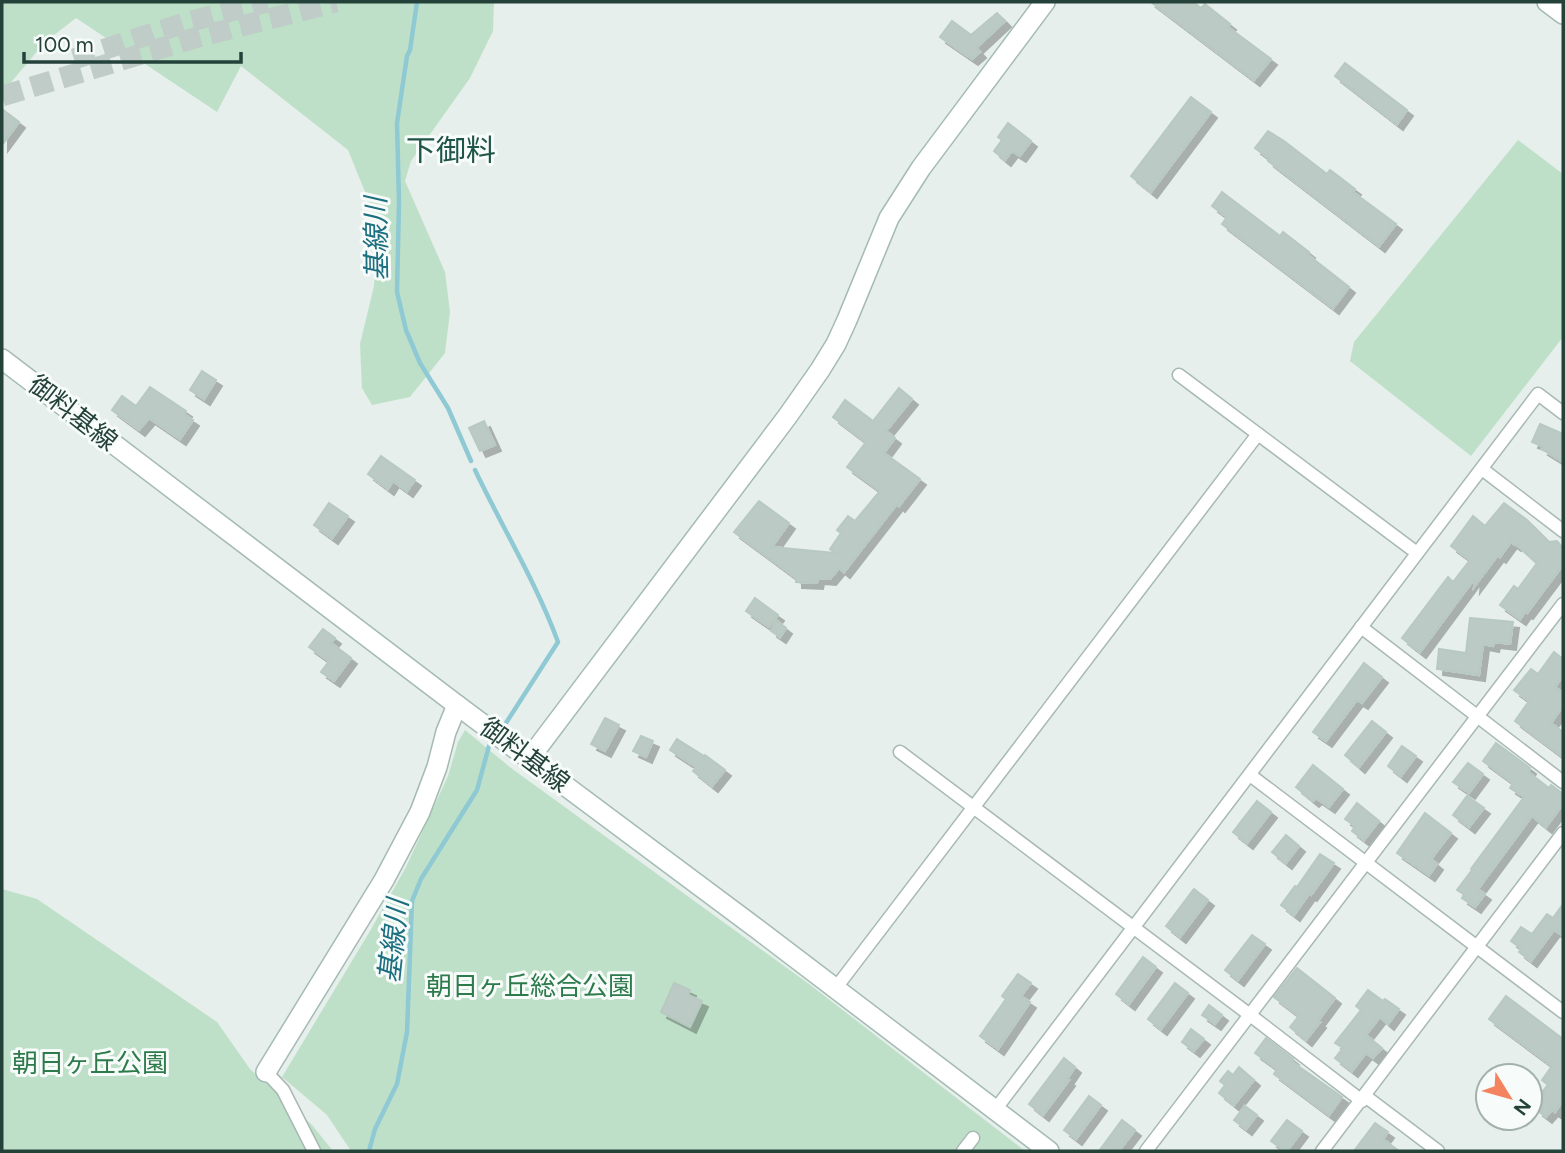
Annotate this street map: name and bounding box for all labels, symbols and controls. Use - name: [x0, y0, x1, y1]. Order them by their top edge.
- scale bar: [24, 21, 242, 65]
- text: 100 m: [35, 32, 94, 57]
- district label: 下御料: [406, 132, 496, 169]
- water label: 基線川: [358, 194, 394, 281]
- street label: 御料基線: [22, 368, 124, 458]
- street label: 御料基線: [474, 711, 576, 799]
- water label: 基線川: [372, 894, 415, 985]
- park label: 朝日ヶ丘総合公園: [426, 970, 634, 1002]
- park label: 朝日ヶ丘公園: [12, 1047, 168, 1079]
- north arrow: [1474, 1062, 1544, 1132]
- text: N: [1509, 1094, 1536, 1120]

